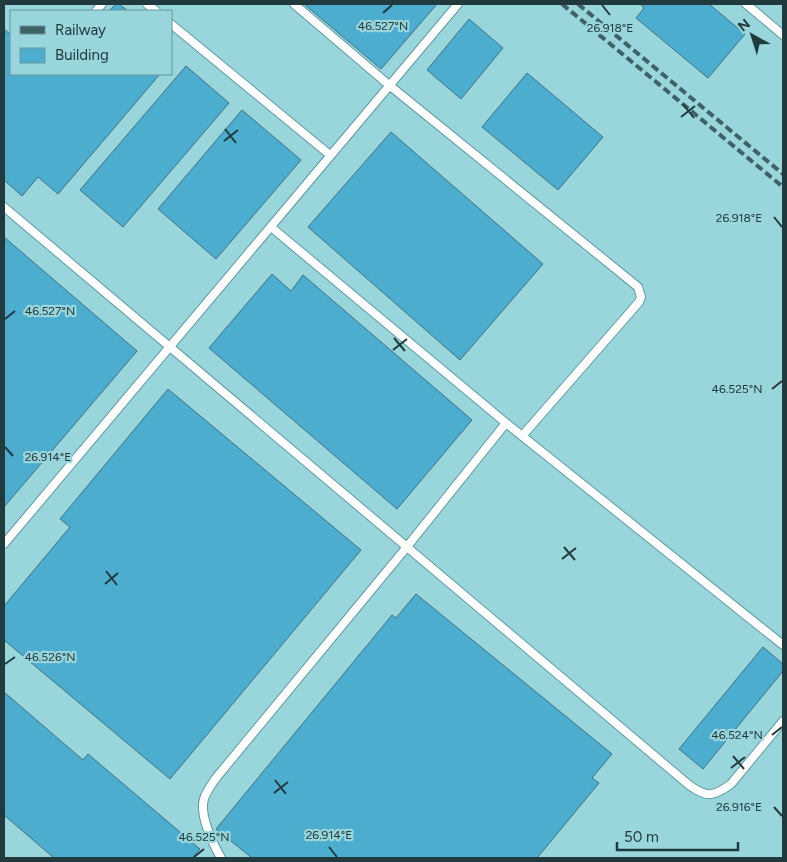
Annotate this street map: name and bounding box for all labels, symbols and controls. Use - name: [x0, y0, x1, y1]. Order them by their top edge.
- legend: [10, 10, 172, 75]
- north arrow: [727, 10, 777, 60]
- text: N: [735, 15, 754, 35]
- text: 46.527°N: [358, 19, 408, 33]
- text: Railway: [55, 21, 106, 39]
- text: 26.918°E: [587, 21, 633, 35]
- text: Building: [55, 46, 109, 64]
- text: 26.918°E: [716, 211, 762, 225]
- text: 46.527°N: [25, 304, 75, 318]
- text: 46.525°N: [712, 382, 762, 396]
- text: 26.914°E: [25, 450, 71, 464]
- text: 46.526°N: [25, 650, 75, 664]
- text: 46.524°N: [711, 728, 763, 742]
- text: 26.916°E: [716, 800, 762, 814]
- scale bar: [617, 820, 738, 852]
- text: 26.914°E: [306, 828, 352, 842]
- text: 50 m: [624, 828, 659, 846]
- text: 46.525°N: [179, 830, 229, 844]

